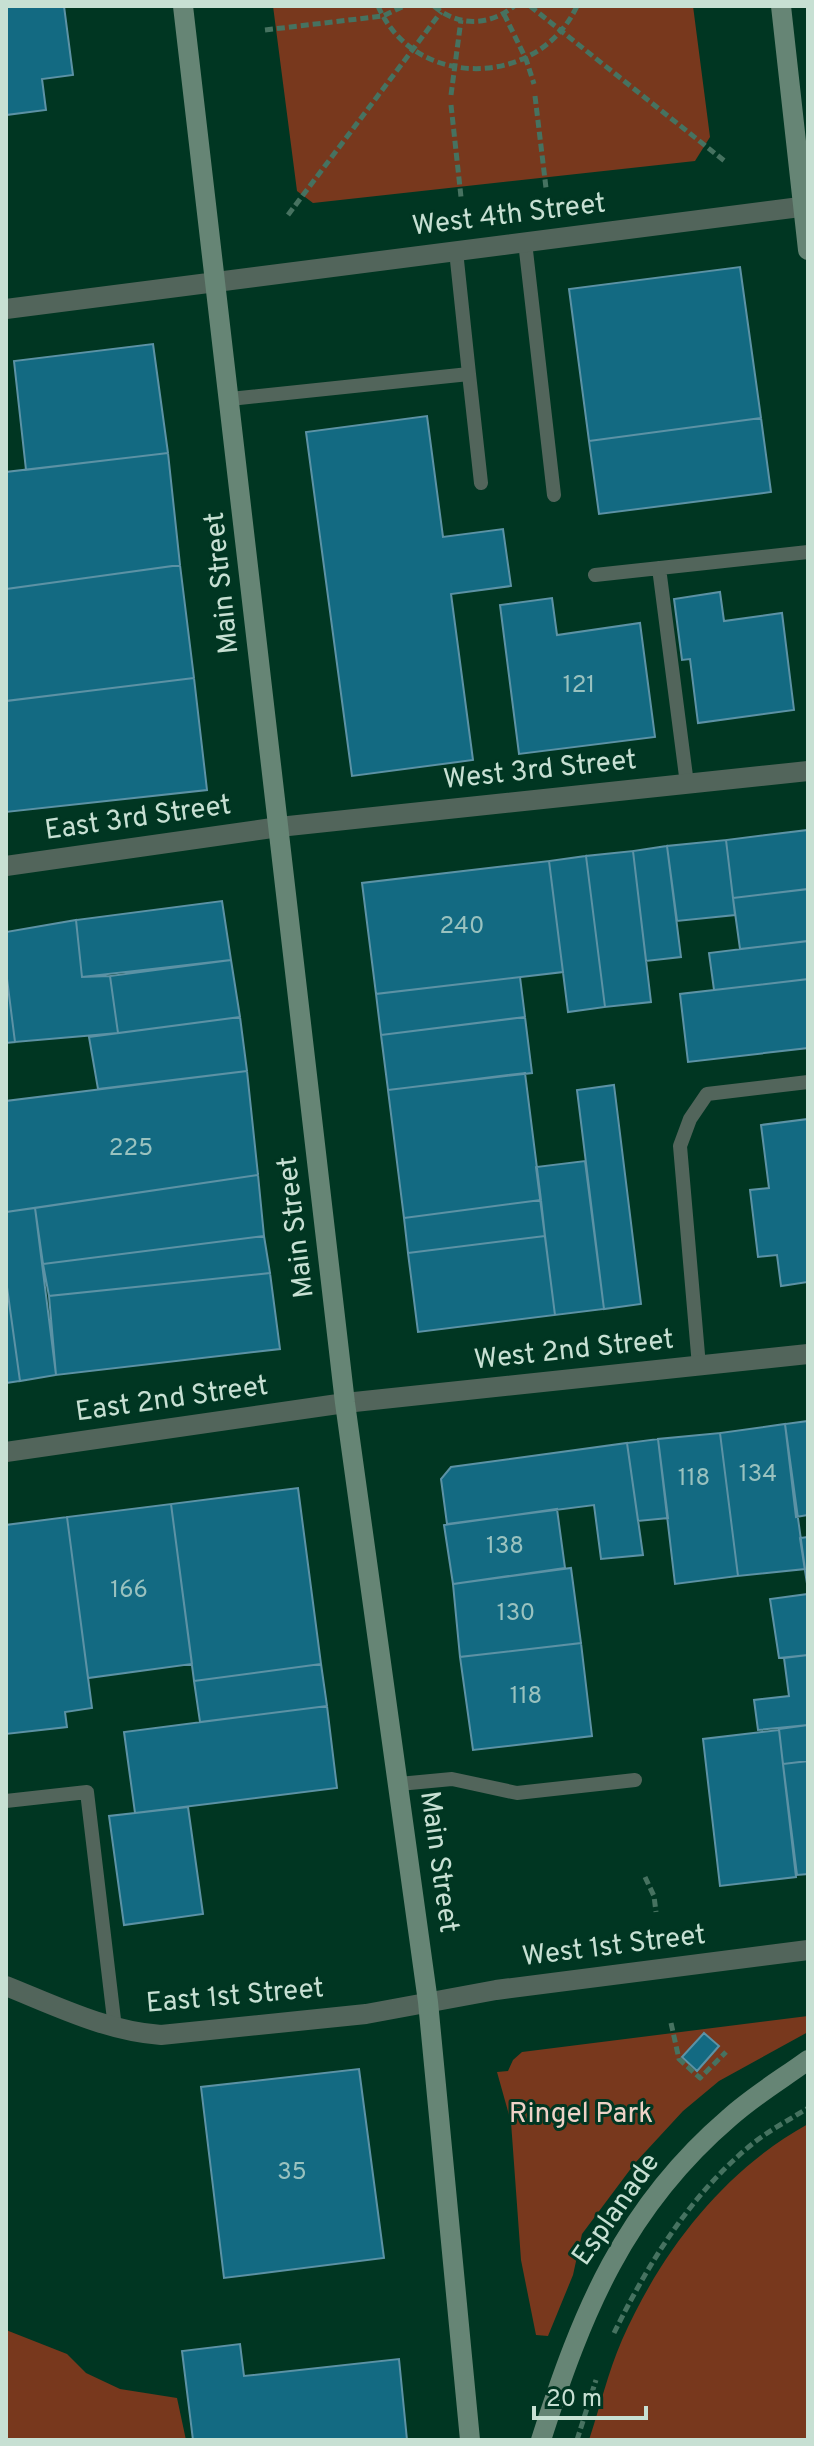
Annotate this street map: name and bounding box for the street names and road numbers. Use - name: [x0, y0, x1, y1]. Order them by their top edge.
- street label: West 4th Street: [410, 186, 608, 246]
- street label: Main Street: [198, 510, 248, 656]
- street label: West 3rd Street: [442, 743, 638, 799]
- street label: East 3rd Street: [42, 788, 234, 850]
- street label: Main Street: [270, 1154, 324, 1300]
- street label: West 2nd Street: [472, 1323, 676, 1379]
- street label: East 2nd Street: [73, 1369, 271, 1431]
- street label: Main Street: [410, 1789, 466, 1935]
- street label: West 1st Street: [520, 1918, 708, 1976]
- street label: East 1st Street: [145, 1971, 325, 2023]
- street label: Esplanade: [565, 2147, 669, 2273]

